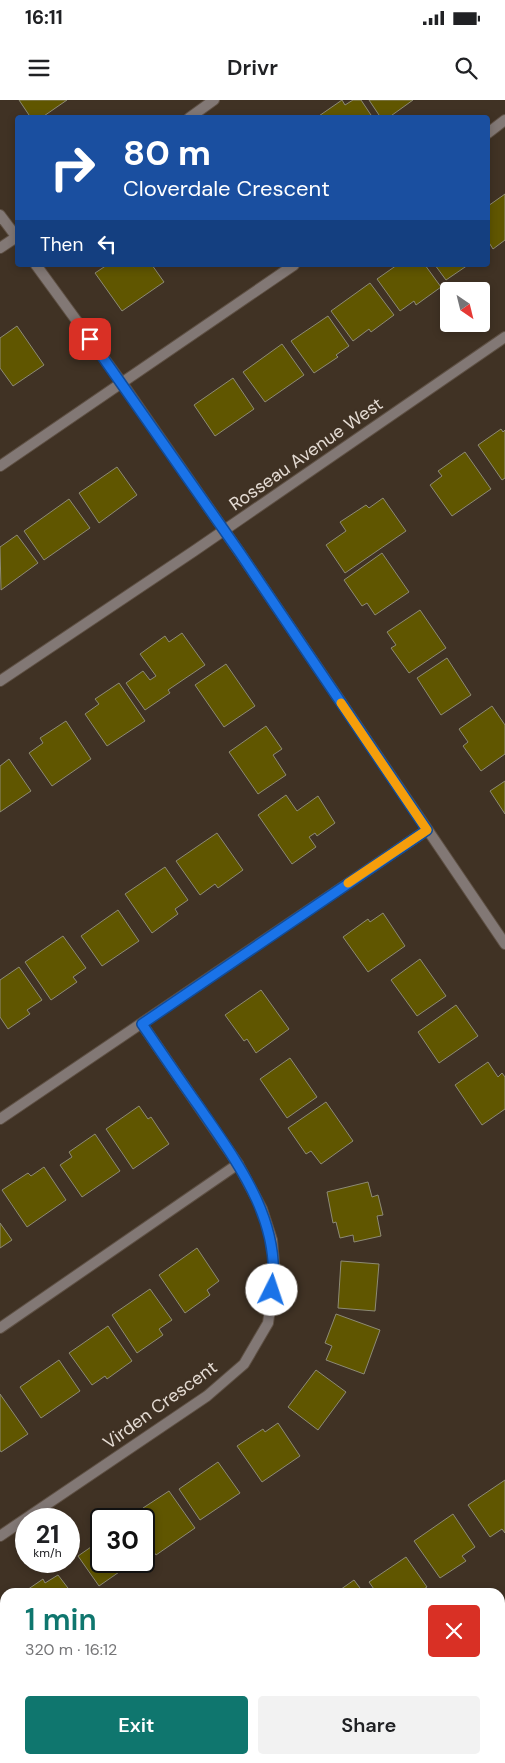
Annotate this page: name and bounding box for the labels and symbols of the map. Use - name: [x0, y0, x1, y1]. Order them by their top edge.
- north arrow: [440, 282, 490, 332]
- pin: [69, 318, 111, 360]
- street label: Rosseau Avenue West: [224, 392, 388, 516]
- position arrow: [245, 1263, 297, 1315]
- street label: Virden Crescent: [98, 1355, 222, 1455]
- speed limit sign: 30: [90, 1508, 155, 1573]

